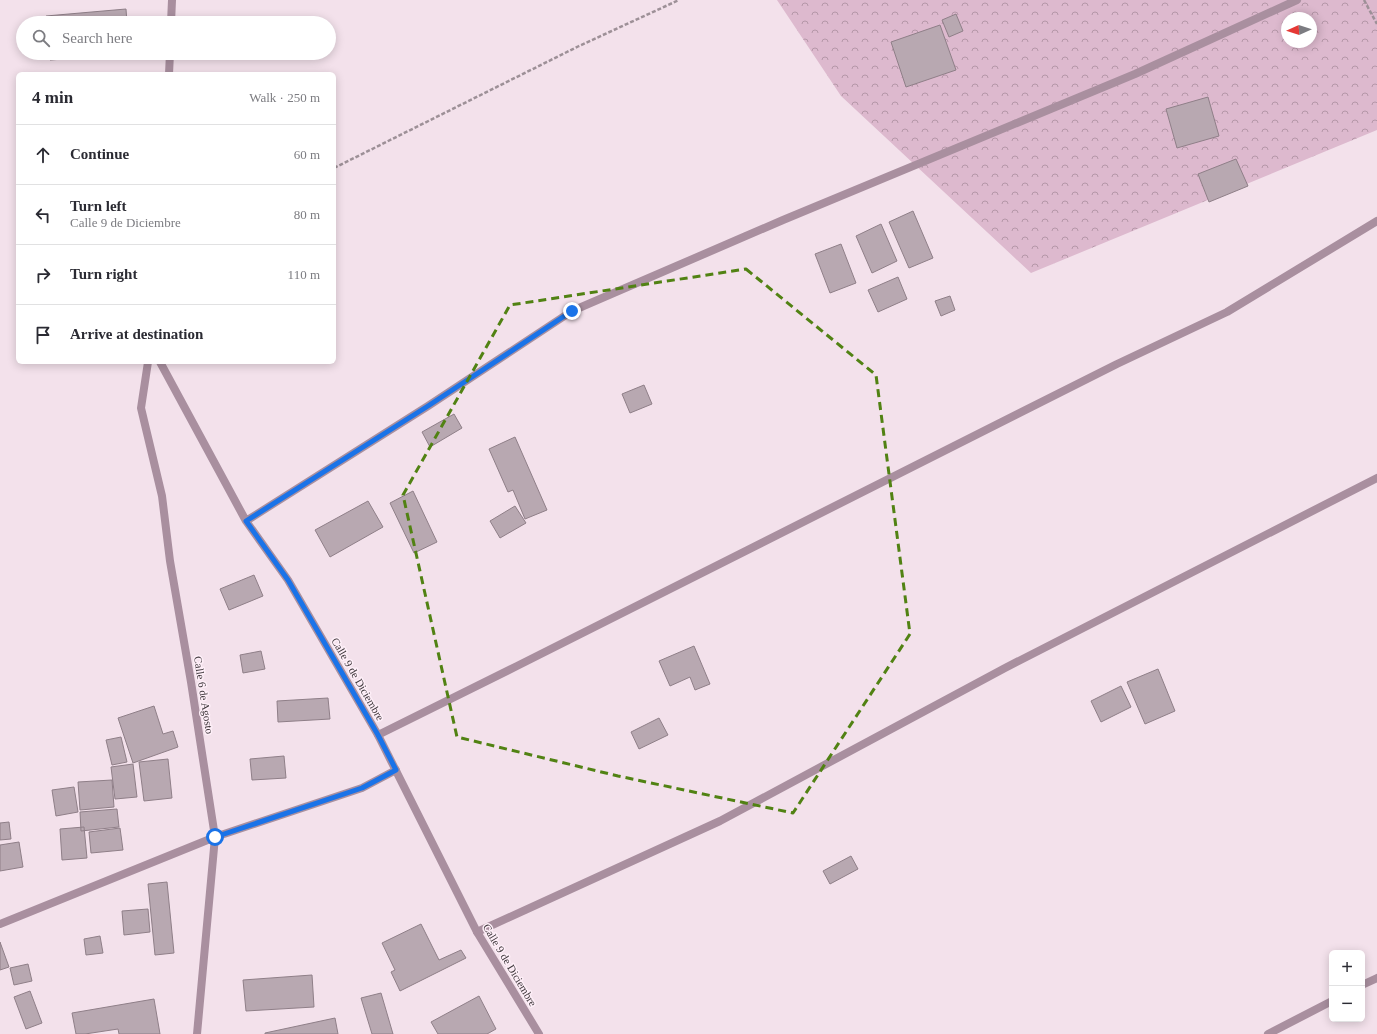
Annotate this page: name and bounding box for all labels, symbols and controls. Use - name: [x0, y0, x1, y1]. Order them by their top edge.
- north arrow: [1281, 12, 1317, 48]
- search box: [16, 16, 336, 60]
- icon: search: [30, 27, 52, 49]
- text: Search here: [62, 30, 132, 46]
- text: 4 min: [32, 88, 73, 107]
- text: Walk · 250 m: [249, 90, 320, 105]
- icon: ahead: [32, 144, 54, 166]
- text: Continue: [70, 146, 129, 162]
- text: 60 m: [294, 147, 320, 162]
- text: Turn left: [70, 198, 127, 214]
- icon: left: [32, 204, 54, 226]
- text: 80 m: [294, 207, 320, 222]
- text: Calle 9 de Diciembre: [70, 215, 181, 230]
- icon: right: [32, 264, 54, 286]
- text: Turn right: [70, 266, 137, 282]
- text: 110 m: [288, 267, 320, 282]
- route end: [563, 302, 581, 320]
- icon: arrive: [32, 324, 54, 346]
- text: Arrive at destination: [70, 326, 203, 342]
- street label: Calle 9 de Diciembre: [329, 635, 387, 723]
- street label: Calle 6 de Agosto: [192, 655, 216, 735]
- route start: [206, 828, 224, 846]
- street label: Calle 9 de Diciembre: [481, 922, 539, 1008]
- map controls: [1329, 950, 1365, 1022]
- button: +: [1329, 950, 1365, 986]
- button: −: [1329, 986, 1365, 1022]

